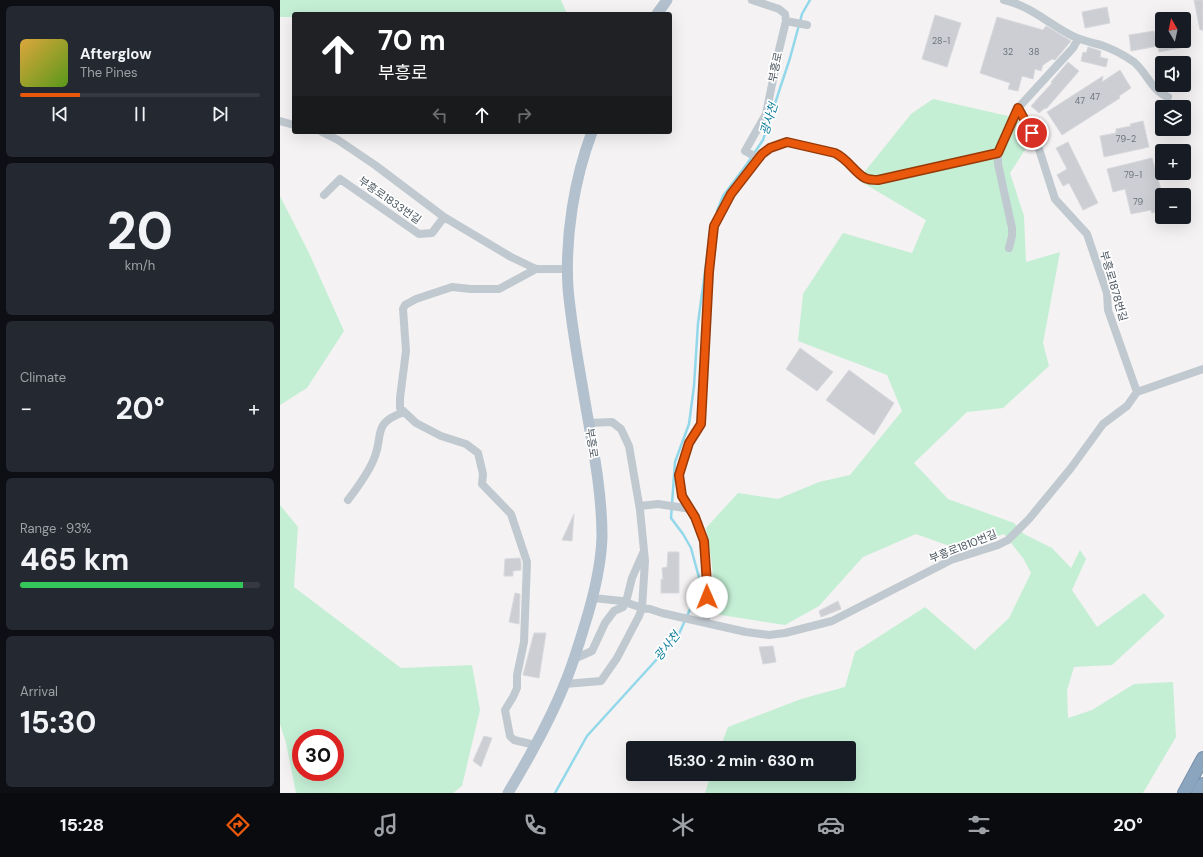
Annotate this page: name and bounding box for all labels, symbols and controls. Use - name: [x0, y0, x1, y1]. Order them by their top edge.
- north arrow: [1155, 12, 1191, 48]
- map controls: [1155, 12, 1191, 224]
- text: 70 m: [378, 22, 446, 59]
- icon: ahead: [312, 28, 364, 80]
- house number: 28-1: [932, 35, 950, 47]
- text: Afterglow: [80, 44, 152, 64]
- house number: 32: [1003, 46, 1013, 58]
- house number: 38: [1029, 46, 1039, 58]
- street label: 부흥로: [765, 51, 785, 83]
- button: sound: [1155, 56, 1191, 92]
- text: 부흥로: [378, 61, 428, 85]
- text: The Pines: [80, 64, 138, 81]
- house number: 47: [1090, 91, 1100, 103]
- house number: 47: [1075, 95, 1085, 107]
- water label: 광사천: [757, 99, 782, 137]
- button: layers: [1155, 100, 1191, 136]
- icon: previous: [49, 103, 71, 125]
- icon: pause: [129, 103, 151, 125]
- icon: next: [209, 103, 231, 125]
- icon: left: [429, 104, 451, 126]
- icon: ahead: [471, 104, 493, 126]
- icon: right: [513, 104, 535, 126]
- pin: [1015, 116, 1049, 150]
- icon: arrive: [1021, 122, 1043, 144]
- house number: 79-2: [1116, 133, 1136, 145]
- button: +: [1155, 144, 1191, 180]
- house number: 79-1: [1124, 169, 1142, 181]
- street label: 부흥로1833번길: [356, 173, 424, 227]
- button: −: [1155, 188, 1191, 224]
- house number: 79: [1133, 196, 1143, 208]
- text: 20: [107, 197, 173, 265]
- street label: 부흥로1878번길: [1097, 249, 1131, 323]
- text: km/h: [125, 257, 155, 274]
- text: Climate: [20, 369, 66, 386]
- text: 20°: [115, 389, 165, 428]
- text: −: [20, 394, 32, 423]
- text: +: [248, 394, 260, 423]
- street label: 부흥로: [583, 427, 601, 459]
- text: Range · 93%: [20, 520, 92, 537]
- street label: 부흥로1810번길: [927, 527, 999, 565]
- text: 465 km: [20, 540, 129, 579]
- position arrow: [686, 576, 728, 618]
- water label: 광사천: [650, 627, 685, 664]
- text: Arrival: [20, 683, 58, 700]
- text: 15:30: [20, 703, 96, 742]
- speed limit sign: 30: [292, 729, 344, 781]
- text: 15:30 · 2 min · 630 m: [668, 751, 814, 771]
- icon: directions: [224, 811, 252, 839]
- icon: music: [372, 811, 400, 839]
- icon: phone: [521, 811, 549, 839]
- icon: climate: [669, 811, 697, 839]
- icon: car: [817, 811, 845, 839]
- icon: filters: [965, 811, 993, 839]
- text: 15:28: [60, 813, 104, 837]
- text: 20°: [1113, 813, 1143, 837]

